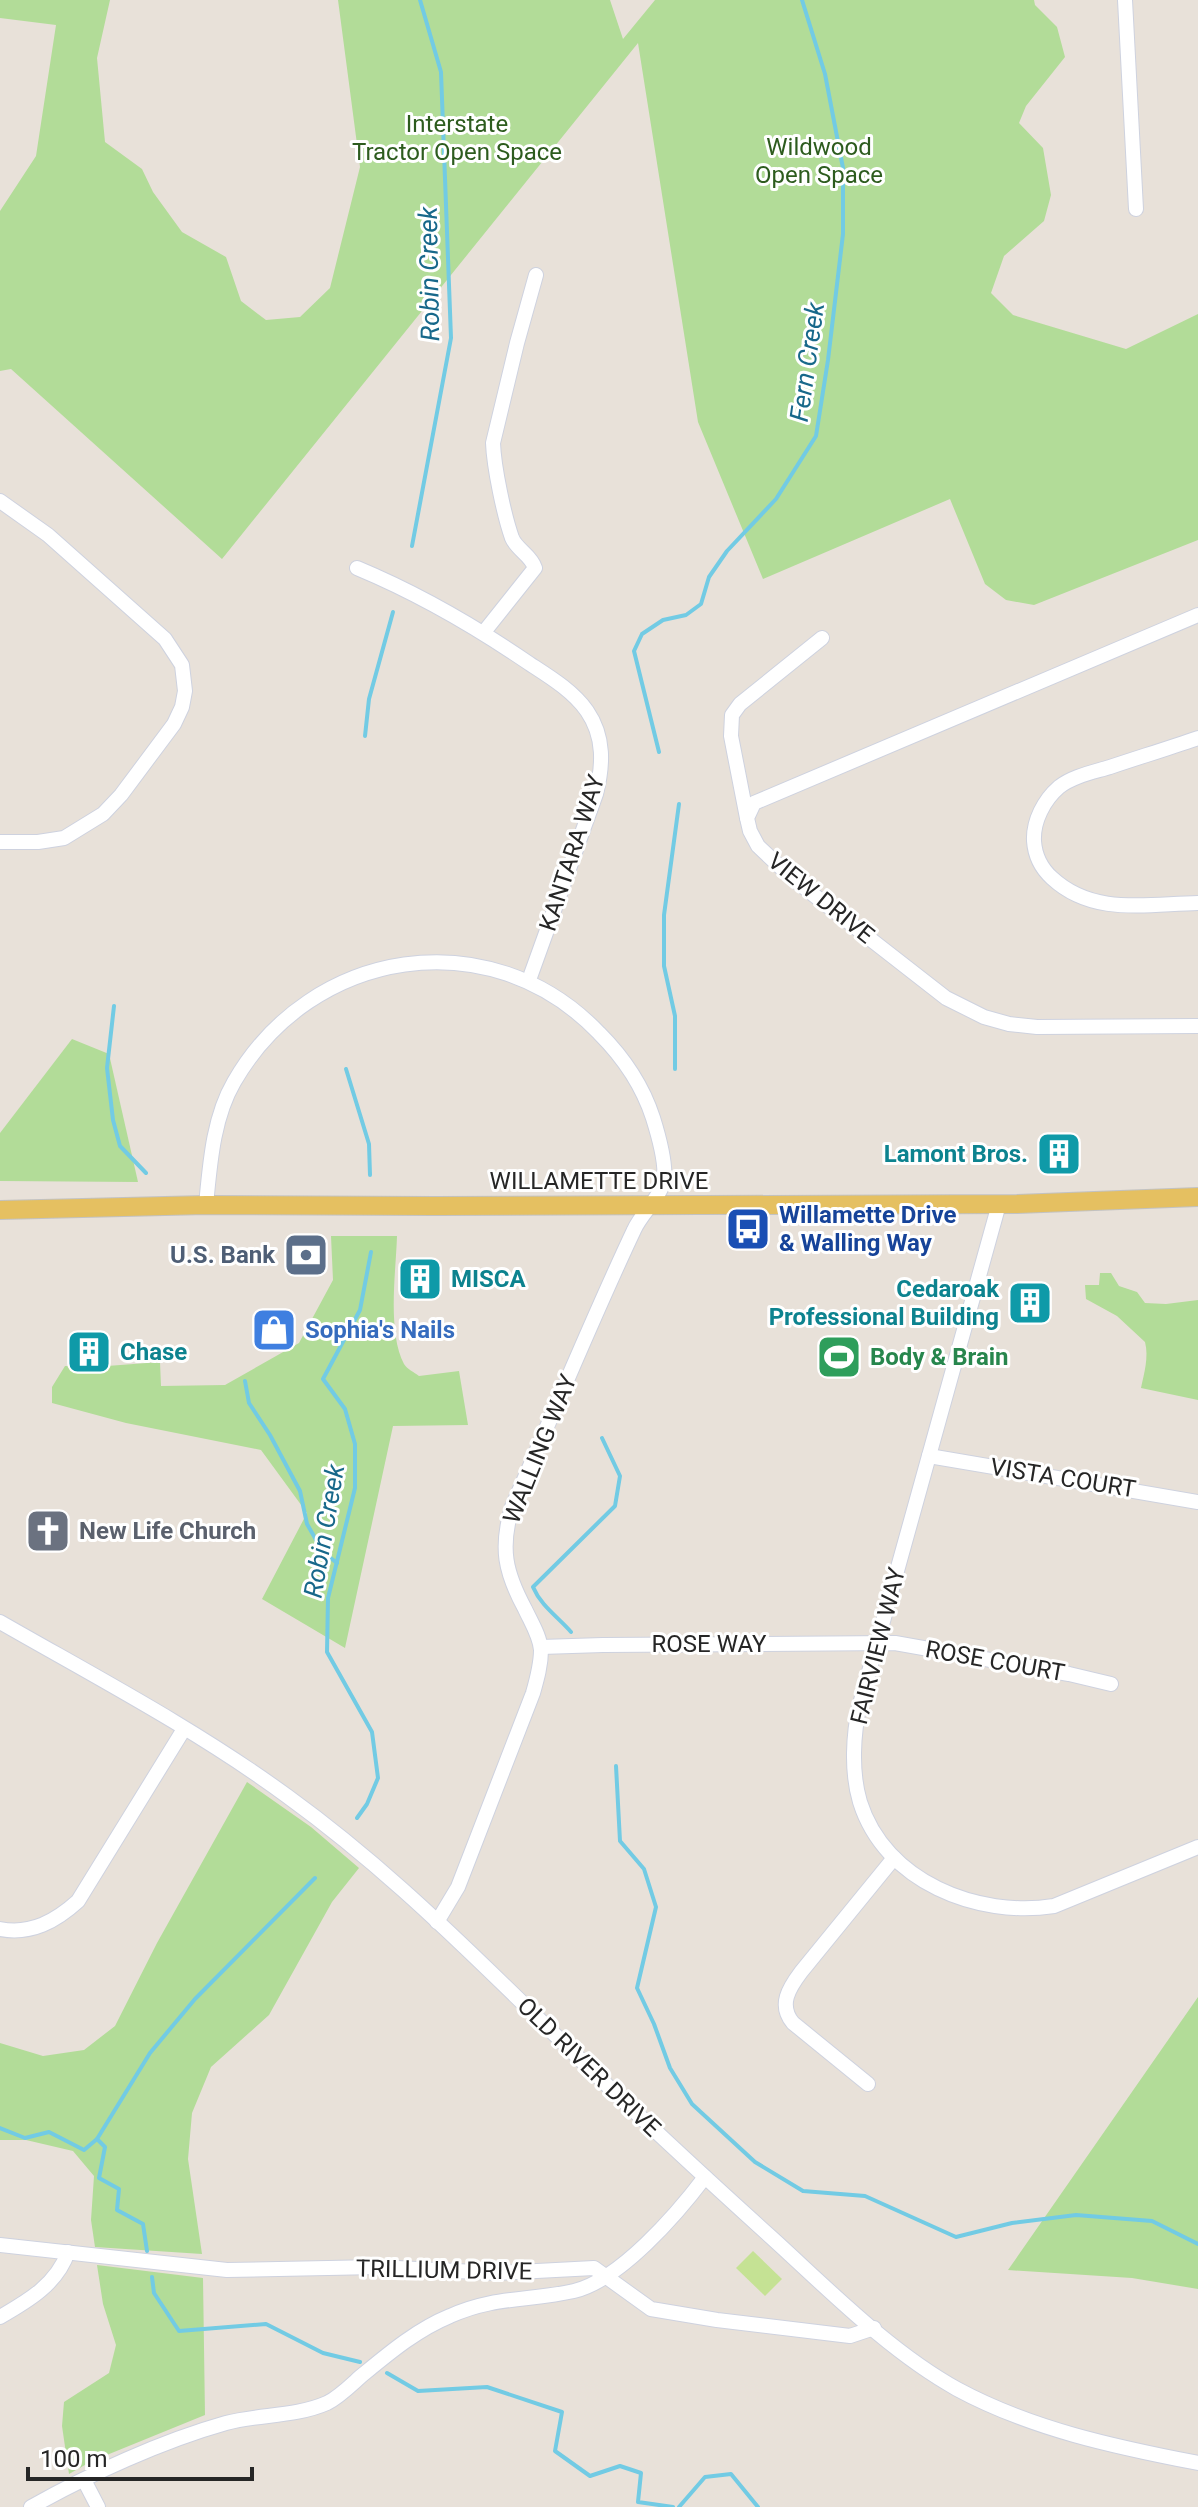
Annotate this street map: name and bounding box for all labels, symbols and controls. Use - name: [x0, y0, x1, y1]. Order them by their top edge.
- park label: Interstate Tractor Open Space: [352, 110, 562, 166]
- park label: Wildwood Open Space: [755, 133, 883, 189]
- water label: Robin Creek: [413, 205, 445, 342]
- water label: Fern Creek: [784, 299, 830, 424]
- street label: KANTARA WAY: [534, 771, 611, 935]
- street label: VIEW DRIVE: [762, 847, 880, 949]
- building icon: Lamont Bros.: [1035, 1130, 1083, 1178]
- place label: Lamont Bros.: [884, 1140, 1028, 1168]
- street label: WILLAMETTE DRIVE: [490, 1167, 708, 1195]
- place label: Willamette Drive & Walling Way: [779, 1201, 957, 1257]
- bus stop icon: Willamette Drive & Walling Way: [724, 1205, 772, 1253]
- bank icon: U.S. Bank: [282, 1231, 330, 1279]
- place label: U.S. Bank: [170, 1241, 276, 1269]
- building icon: MISCA: [396, 1255, 444, 1303]
- place label: MISCA: [451, 1265, 527, 1293]
- place label: Cedaroak Professional Building: [769, 1275, 1000, 1331]
- building icon: Cedaroak Professional Building: [1006, 1279, 1054, 1327]
- shop icon: Sophia's Nails: [250, 1306, 298, 1354]
- place label: Sophia's Nails: [305, 1316, 455, 1344]
- building icon: Chase: [65, 1328, 113, 1376]
- sports icon: Body & Brain: [815, 1333, 863, 1381]
- place label: Chase: [120, 1338, 187, 1366]
- place label: Body & Brain: [870, 1343, 1009, 1371]
- street label: WALLING WAY: [497, 1370, 583, 1527]
- street label: VISTA COURT: [988, 1453, 1138, 1503]
- water label: Robin Creek: [298, 1461, 351, 1600]
- church icon: New Life Church: [24, 1507, 72, 1555]
- place label: New Life Church: [79, 1517, 256, 1545]
- street label: FAIRVIEW WAY: [845, 1564, 911, 1727]
- street label: ROSE WAY: [652, 1630, 767, 1658]
- street label: ROSE COURT: [923, 1635, 1067, 1687]
- street label: OLD RIVER DRIVE: [512, 1992, 666, 2142]
- street label: TRILLIUM DRIVE: [356, 2254, 532, 2286]
- scale bar: [28, 2431, 252, 2481]
- text: 100 m: [40, 2445, 107, 2473]

